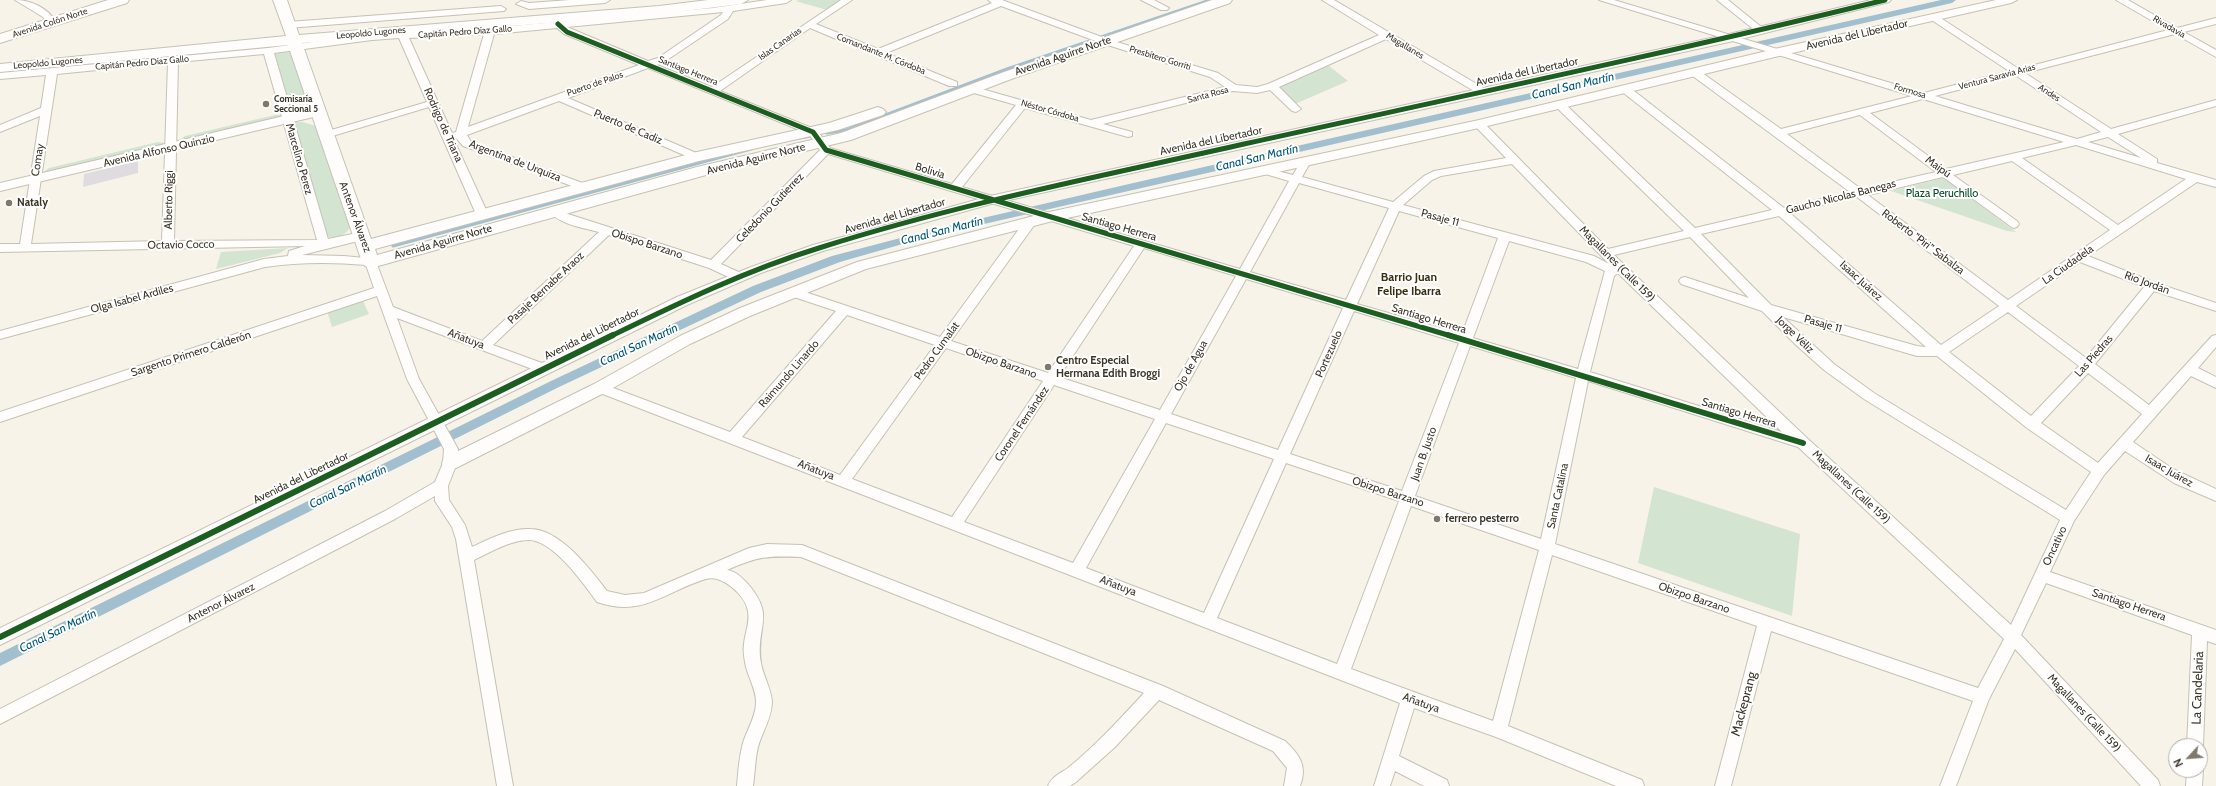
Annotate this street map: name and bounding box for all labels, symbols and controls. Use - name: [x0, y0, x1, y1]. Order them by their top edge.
- street label: Avenida Colón Norte: [11, 6, 89, 40]
- street label: Rivadavia: [2151, 13, 2187, 41]
- street label: Avenida del Libertador: [1805, 17, 1909, 53]
- street label: Capitán Pedro Díaz Gallo: [418, 23, 512, 41]
- street label: Leopoldo Lugones: [336, 25, 406, 41]
- street label: Islas Canarias: [756, 25, 804, 63]
- street label: Magallanes: [1384, 30, 1426, 62]
- street label: Comandante M. Córdoba: [835, 31, 927, 77]
- street label: Avenida Aguirre Norte: [1013, 33, 1113, 79]
- street label: Presbítero Gorriti: [1128, 44, 1192, 72]
- street label: Capitán Pedro Díaz Gallo: [95, 54, 189, 72]
- street label: Santiago Herrera: [657, 54, 719, 88]
- street label: Leopoldo Lugones: [13, 55, 83, 71]
- street label: Avenida del Libertador: [1475, 55, 1579, 89]
- street label: Ventura Saravia Arias: [1957, 62, 2037, 92]
- street label: Puerto de Palos: [565, 69, 625, 99]
- water label: Canal San Martín: [1530, 70, 1616, 102]
- street label: Formosa: [1893, 81, 1927, 101]
- street label: Andes: [2036, 82, 2062, 104]
- street label: Santa Rosa: [1186, 84, 1230, 106]
- street label: Rodrigo de Triana: [421, 86, 465, 164]
- place label: Comisaría Seccional 5: [274, 94, 318, 115]
- street label: Néstor Córdoba: [1020, 98, 1080, 124]
- marker: Comisaría Seccional 5: [261, 99, 271, 109]
- street label: Puerto de Cadiz: [592, 107, 664, 147]
- street label: Marcelino Perez: [283, 122, 315, 196]
- street label: Avenida del Libertador: [1159, 124, 1263, 158]
- street label: Avenida Alfonso Quinzio: [102, 132, 216, 170]
- street label: Argentina de Urquiza: [467, 137, 563, 185]
- street label: Avenida Aguirre Norte: [705, 140, 807, 178]
- water label: Canal San Martín: [1214, 142, 1300, 174]
- street label: Comay: [29, 143, 47, 177]
- street label: Maipú: [1923, 153, 1953, 181]
- street label: Bolivia: [913, 160, 947, 182]
- street label: Alberto Riggi: [162, 170, 176, 230]
- street label: Celedonio Gutierrez: [733, 170, 807, 246]
- street label: Gaucho Nicolas Banegas: [1785, 177, 1897, 217]
- street label: Antenor Álvarez: [336, 180, 374, 254]
- park label: Plaza Peruchillo: [1906, 187, 1978, 201]
- street label: Avenida del Libertador: [843, 195, 947, 237]
- place label: Nataly: [17, 196, 48, 210]
- marker: Nataly: [4, 198, 14, 208]
- street label: Pasaje 11: [1420, 207, 1460, 229]
- street label: Roberto "Piri" Sabalza: [1879, 207, 1967, 277]
- street label: Santiago Herrera: [1080, 210, 1158, 244]
- water label: Canal San Martín: [899, 214, 985, 248]
- street label: Avenida Aguirre Norte: [393, 222, 493, 262]
- street label: Magallanes (Calle 159): [1576, 223, 1658, 305]
- street label: Obispo Barzano: [610, 226, 684, 262]
- street label: Octavio Cocco: [147, 238, 215, 252]
- street label: La Ciudadela: [2040, 243, 2096, 287]
- street label: Pasaje Bernabe Araoz: [505, 249, 587, 327]
- street label: Isaac Juárez: [1837, 258, 1885, 304]
- street label: Río Jordán: [2123, 269, 2171, 297]
- district label: Barrio Juan Felipe Ibarra: [1377, 270, 1441, 298]
- street label: Olga Isabel Ardiles: [89, 282, 175, 316]
- street label: Santiago Herrera: [1390, 301, 1468, 337]
- street label: Avenida del Libertador: [542, 305, 642, 363]
- street label: Pasaje 11: [1803, 312, 1843, 336]
- street label: Jorge Véliz: [1773, 314, 1817, 356]
- street label: Pedro Cumalat: [912, 319, 962, 383]
- water label: Canal San Martín: [598, 321, 680, 369]
- street label: Añatuya: [446, 326, 486, 352]
- street label: Sargento Primero Calderón: [129, 328, 253, 380]
- street label: Portezuelo: [1313, 328, 1345, 380]
- street label: Las Piedras: [2072, 332, 2116, 380]
- street label: Raimundo Linardo: [756, 338, 822, 410]
- street label: Ojo de Agua: [1171, 338, 1211, 394]
- street label: Obizpo Barzano: [964, 345, 1038, 381]
- place label: Centro Especial Hermana Edith Broggi: [1056, 354, 1160, 380]
- marker: Centro Especial Hermana Edith Broggi: [1043, 362, 1053, 372]
- street label: Coronel Fernández: [992, 384, 1052, 464]
- street label: Santiago Herrera: [1700, 395, 1778, 431]
- street label: Juan B. Justo: [1408, 425, 1440, 483]
- street label: Magallanes (Calle 159): [1809, 448, 1893, 526]
- street label: Avenida del Libertador: [251, 449, 351, 507]
- street label: Isaac Juárez: [2143, 452, 2195, 490]
- street label: Añatuya: [796, 457, 836, 483]
- water label: Canal San Martín: [307, 462, 389, 512]
- street label: Santa Catalina: [1545, 462, 1571, 530]
- street label: Obizpo Barzano: [1350, 474, 1426, 510]
- place label: ferrero pesterro: [1445, 512, 1519, 526]
- marker: ferrero pesterro: [1432, 514, 1442, 524]
- street label: Oncativo: [2040, 524, 2070, 568]
- street label: Añatuya: [1098, 573, 1138, 599]
- street label: Antenor Álvarez: [185, 580, 257, 626]
- street label: Obizpo Barzano: [1657, 580, 1731, 616]
- street label: Santiago Herrera: [2090, 586, 2168, 624]
- water label: Canal San Martín: [17, 606, 99, 656]
- street label: La Candelaria: [2189, 651, 2207, 725]
- street label: Mackeprang: [1728, 670, 1760, 738]
- street label: Magallanes (Calle 159): [2045, 671, 2123, 755]
- street label: Añatuya: [1401, 690, 1441, 716]
- north arrow: [2168, 738, 2208, 778]
- text: N: [2170, 756, 2186, 769]

